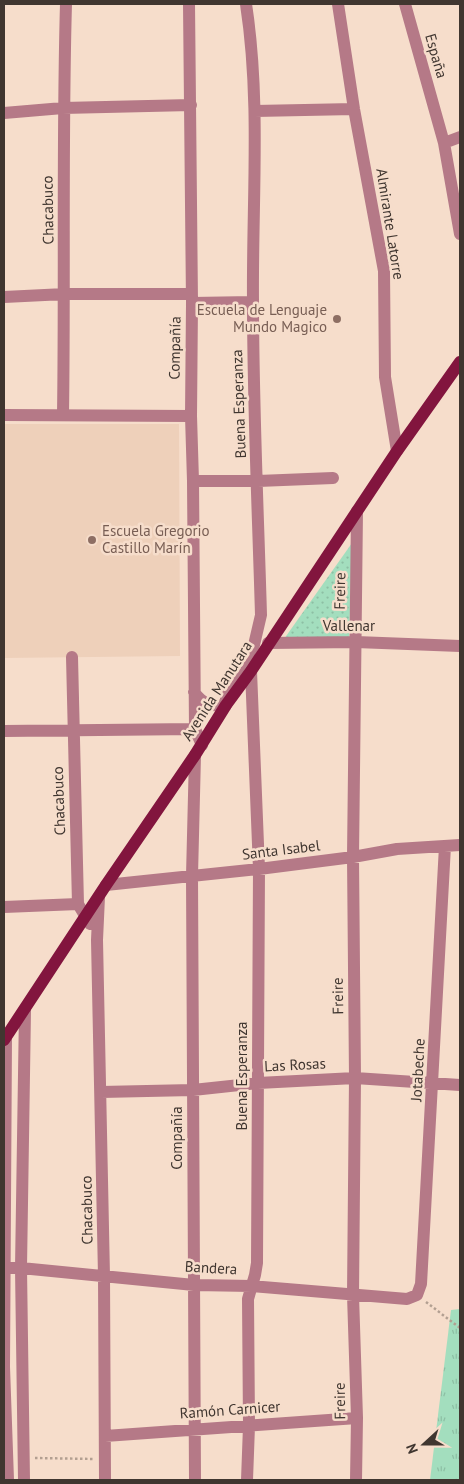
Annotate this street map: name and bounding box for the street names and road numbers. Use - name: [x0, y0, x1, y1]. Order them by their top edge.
- street label: España: [421, 31, 452, 80]
- street label: Almirante Latorre: [372, 167, 409, 281]
- street label: Chacabuco: [37, 175, 58, 245]
- street label: Compañía: [164, 316, 185, 380]
- street label: Buena Esperanza: [227, 349, 250, 459]
- street label: Freire: [330, 572, 349, 610]
- street label: Vallenar: [322, 616, 375, 635]
- street label: Avenida Manutara: [177, 637, 256, 744]
- street label: Chacabuco: [48, 766, 69, 836]
- street label: Santa Isabel: [241, 835, 322, 864]
- street label: Freire: [328, 977, 347, 1015]
- street label: Buena Esperanza: [232, 1021, 251, 1131]
- street label: Jotabeche: [406, 1038, 429, 1103]
- street label: Las Rosas: [264, 1053, 326, 1076]
- street label: Compañía: [167, 1106, 186, 1170]
- street label: Chacabuco: [76, 1175, 97, 1245]
- street label: Bandera: [184, 1257, 238, 1278]
- street label: Freire: [330, 1382, 349, 1420]
- street label: Ramón Carnicer: [179, 1397, 281, 1422]

